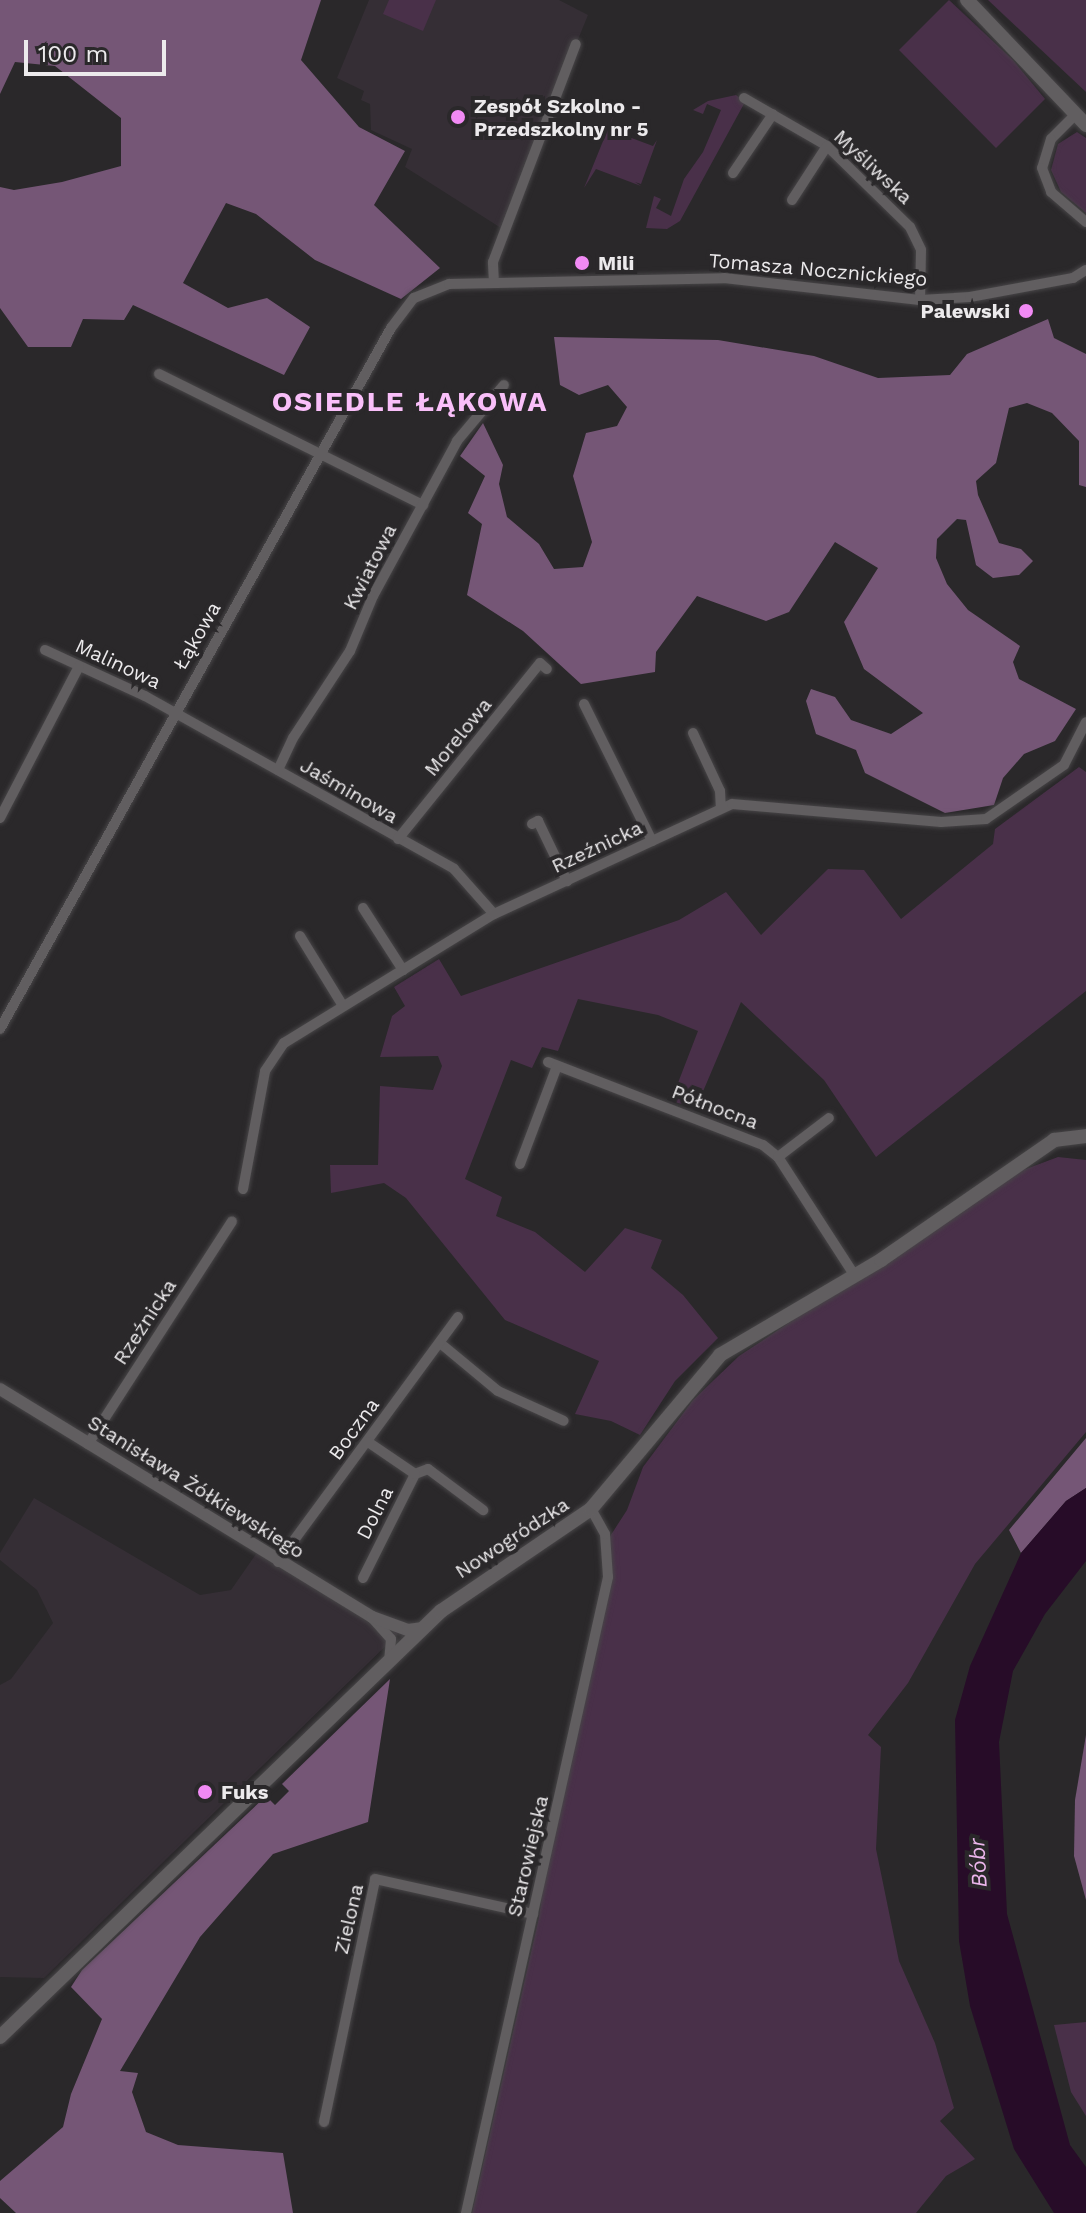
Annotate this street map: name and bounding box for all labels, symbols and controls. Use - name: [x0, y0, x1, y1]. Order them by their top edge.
- scale bar: [28, 24, 170, 74]
- text: 100 m: [38, 40, 108, 68]
- place label: Zespół Szkolno - Przedszkolny nr 5: [474, 94, 649, 141]
- marker: Zespół Szkolno - Przedszkolny nr 5: [449, 108, 467, 126]
- street label: Myśliwska: [829, 125, 917, 209]
- street label: Tomasza Nocznickiego: [707, 248, 929, 292]
- place label: Mili: [598, 251, 634, 275]
- marker: Mili: [573, 254, 591, 272]
- place label: Palewski: [920, 299, 1010, 323]
- marker: Palewski: [1017, 302, 1035, 320]
- district label: OSIEDLE ŁĄKOWA: [272, 385, 548, 419]
- street label: Kwiatowa: [338, 520, 402, 614]
- street label: Łąkowa: [168, 598, 226, 674]
- street label: Malinowa: [71, 634, 165, 694]
- street label: Morelowa: [419, 693, 497, 781]
- street label: Jaśminowa: [296, 753, 402, 829]
- street label: Rzeźnicka: [548, 816, 646, 878]
- street label: Północna: [668, 1080, 762, 1134]
- street label: Rzeźnicka: [108, 1275, 182, 1369]
- street label: Boczna: [324, 1393, 384, 1465]
- street label: Stanisława Żółkiewskiego: [83, 1410, 309, 1564]
- street label: Dolna: [352, 1482, 398, 1544]
- street label: Nowogródzka: [451, 1492, 573, 1584]
- place label: Fuks: [221, 1780, 268, 1804]
- marker: Fuks: [196, 1783, 214, 1801]
- street label: Starowiejska: [502, 1793, 554, 1919]
- water label: Bóbr: [964, 1838, 992, 1888]
- street label: Zielona: [329, 1882, 369, 1956]

